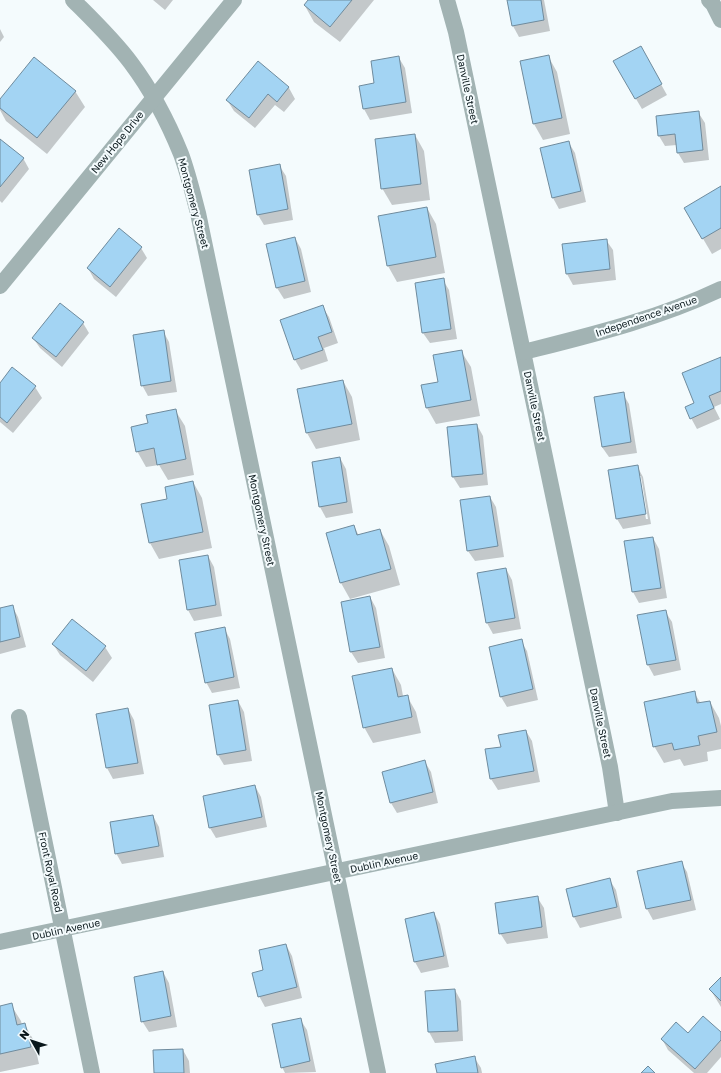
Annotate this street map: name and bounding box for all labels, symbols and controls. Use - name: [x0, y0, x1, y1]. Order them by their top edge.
- street label: Danville Street: [455, 53, 481, 125]
- street label: New Hope Drive: [88, 108, 146, 176]
- street label: Montgomery Street: [176, 156, 212, 250]
- street label: Independence Avenue: [594, 293, 698, 339]
- street label: Danville Street: [522, 370, 548, 442]
- street label: Montgomery Street: [246, 473, 278, 567]
- street label: Danville Street: [588, 687, 614, 759]
- street label: Montgomery Street: [313, 790, 345, 884]
- street label: Front Royal Road: [37, 831, 65, 913]
- street label: Dublin Avenue: [349, 849, 419, 875]
- street label: Dublin Avenue: [31, 916, 101, 942]
- north arrow: [12, 1021, 52, 1061]
- text: N: [16, 1027, 32, 1042]

